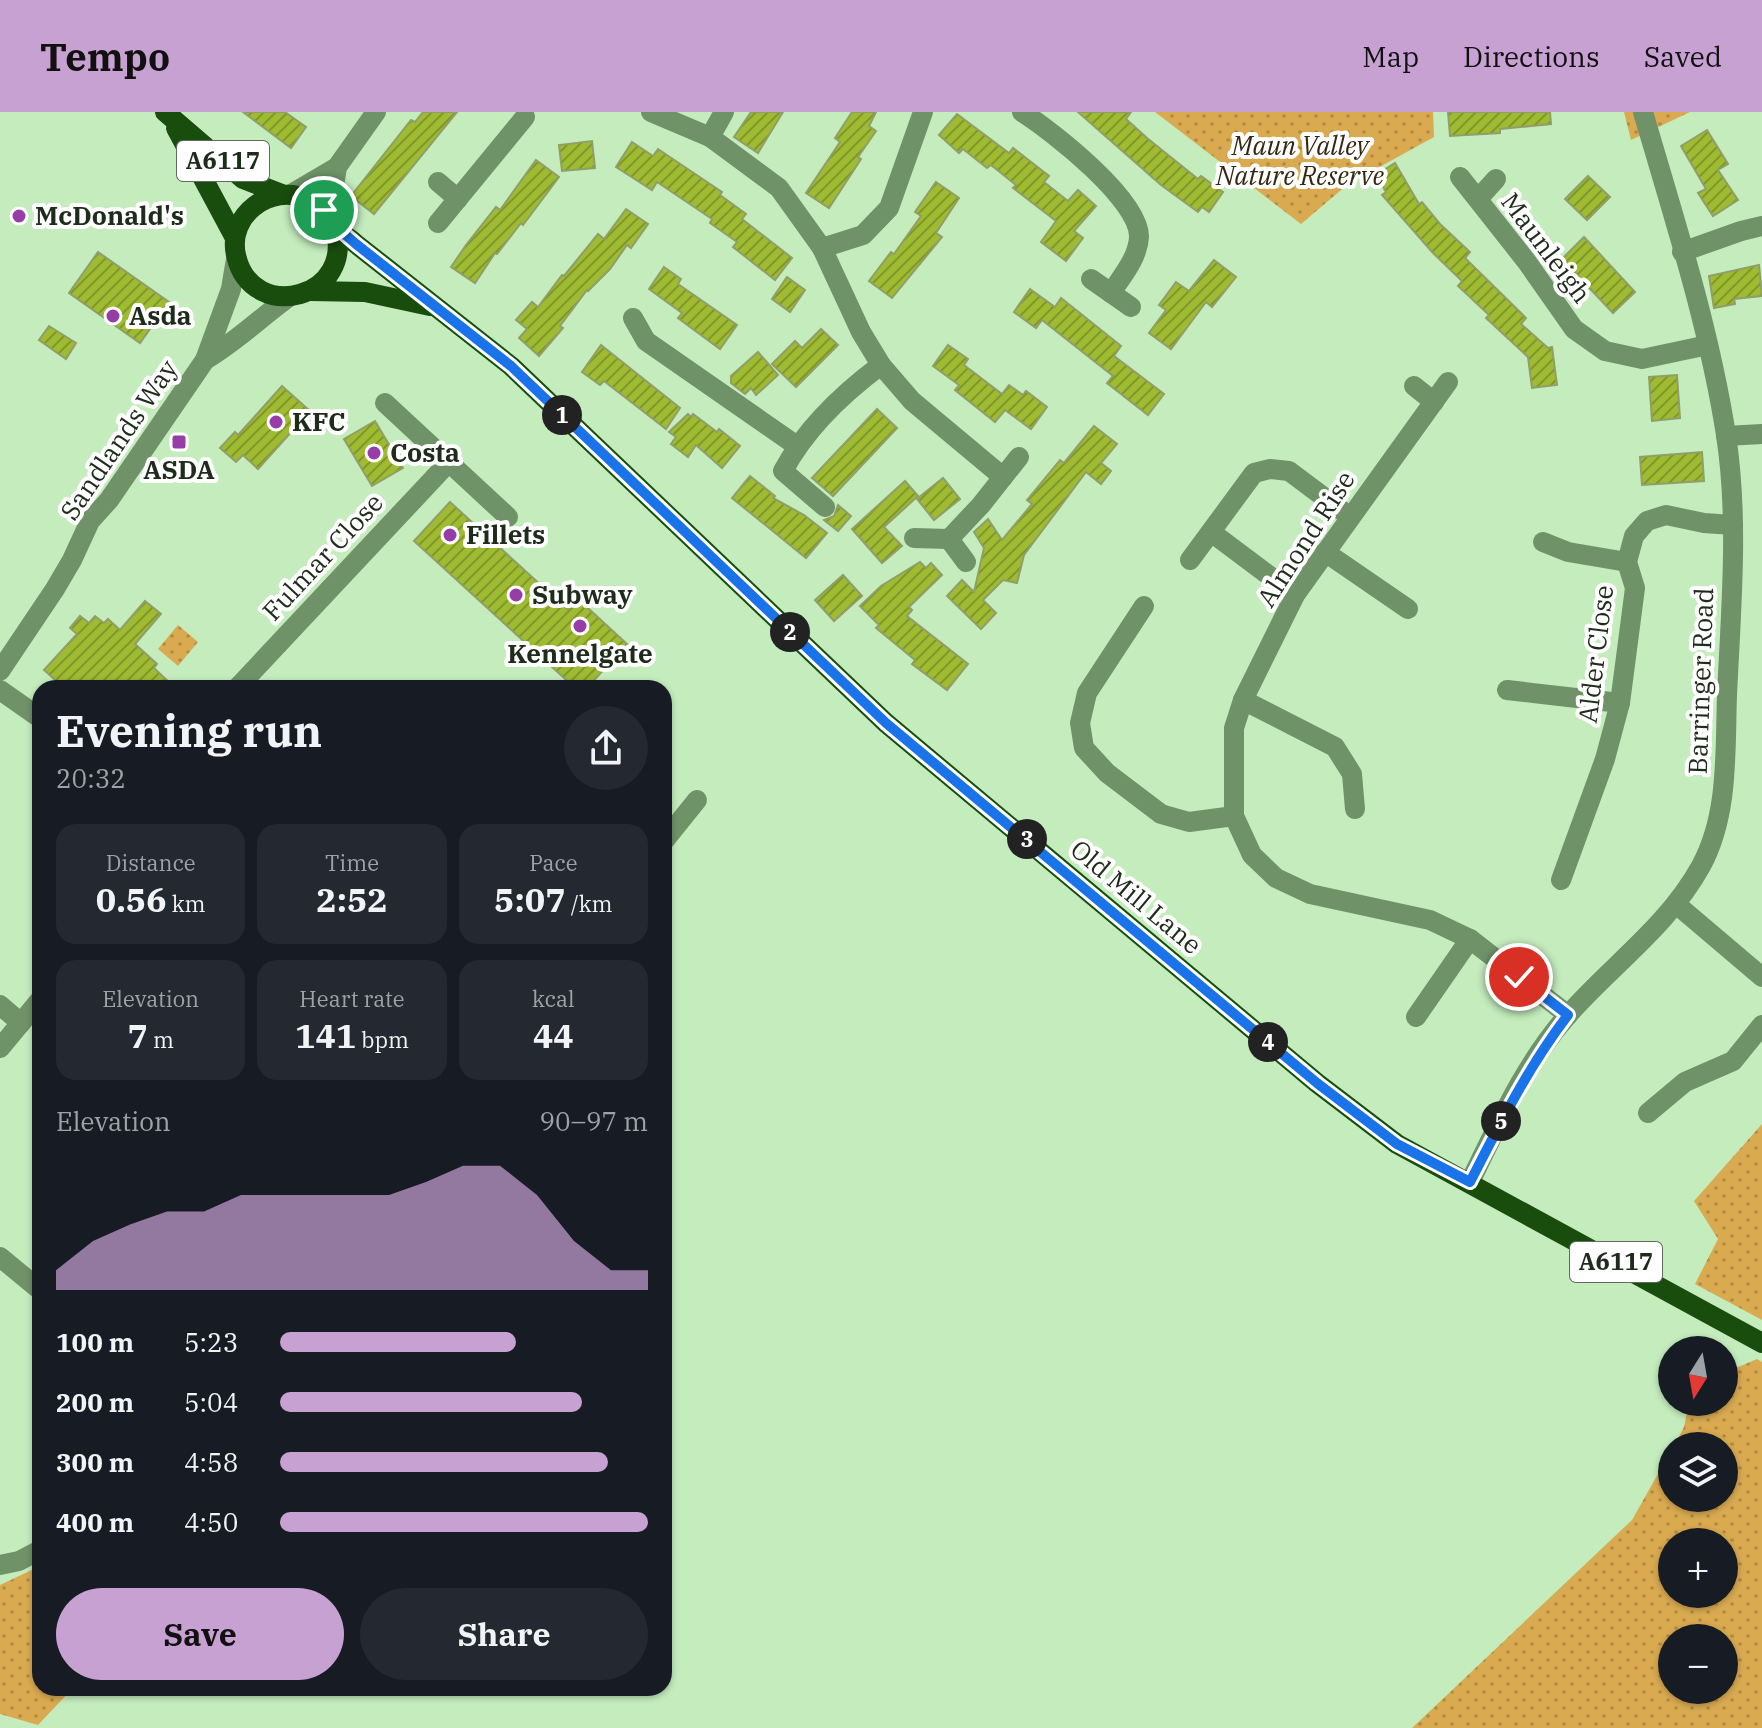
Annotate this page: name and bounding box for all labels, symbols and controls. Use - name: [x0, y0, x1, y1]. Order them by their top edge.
- text: Tempo: [40, 32, 170, 81]
- text: Map: [1362, 38, 1419, 75]
- text: Directions: [1463, 38, 1600, 75]
- text: Saved: [1644, 38, 1722, 75]
- park label: Maun Valley Nature Reserve: [1215, 128, 1384, 192]
- road number: A6117: [177, 141, 269, 181]
- pin: [290, 176, 358, 244]
- street label: Maunleigh: [1494, 185, 1599, 309]
- icon: arrive: [302, 188, 346, 232]
- place label: McDonald's: [35, 198, 184, 232]
- marker: McDonald's: [10, 207, 28, 225]
- place label: Asda: [129, 298, 192, 332]
- marker: Asda: [104, 307, 122, 325]
- street label: Sandlands Way: [52, 353, 184, 526]
- pin: 1: [542, 395, 582, 435]
- text: 1: [555, 400, 569, 429]
- place label: KFC: [292, 404, 345, 438]
- marker: KFC: [267, 413, 285, 431]
- marker: ASDA: [170, 433, 188, 451]
- place label: Costa: [390, 435, 460, 469]
- marker: Costa: [365, 444, 383, 462]
- place label: ASDA: [143, 452, 215, 486]
- street label: Almond Rise: [1249, 464, 1362, 613]
- street label: Fulmar Close: [255, 485, 390, 627]
- place label: Fillets: [466, 517, 545, 551]
- marker: Fillets: [441, 526, 459, 544]
- place label: Subway: [532, 577, 633, 611]
- street label: Alder Close: [1570, 583, 1620, 725]
- marker: Subway: [507, 586, 525, 604]
- street label: Barringer Road: [1680, 587, 1720, 775]
- pin: 2: [770, 612, 810, 652]
- marker: Kennelgate: [571, 617, 589, 635]
- text: 2: [783, 617, 797, 646]
- place label: Kennelgate: [507, 636, 653, 670]
- text: Evening run: [56, 702, 322, 759]
- button: share: [564, 706, 648, 790]
- text: 20:32: [56, 761, 126, 795]
- pin: 3: [1007, 819, 1047, 859]
- text: 3: [1020, 824, 1034, 853]
- street label: Old Mill Lane: [1064, 831, 1209, 961]
- text: Distance: [106, 848, 196, 877]
- text: Time: [325, 848, 379, 877]
- text: Pace: [529, 848, 578, 877]
- text: 0.56: [96, 877, 167, 921]
- text: 2:52: [316, 877, 388, 921]
- text: 5:07: [494, 877, 566, 921]
- text: km: [167, 889, 206, 918]
- text: /km: [566, 889, 613, 918]
- pin: [1485, 943, 1553, 1011]
- icon: check: [1497, 955, 1541, 999]
- text: Elevation: [102, 984, 199, 1013]
- text: Heart rate: [299, 984, 405, 1013]
- text: kcal: [532, 984, 575, 1013]
- text: 7: [127, 1013, 148, 1057]
- text: 141: [295, 1013, 356, 1057]
- text: 44: [533, 1013, 574, 1057]
- pin: 4: [1248, 1022, 1288, 1062]
- text: m: [148, 1025, 174, 1054]
- text: bpm: [356, 1025, 409, 1054]
- text: 4: [1261, 1027, 1275, 1056]
- pin: 5: [1481, 1101, 1521, 1141]
- text: Elevation: [56, 1104, 171, 1138]
- text: 90–97 m: [540, 1104, 648, 1138]
- text: 5: [1494, 1106, 1508, 1135]
- road number: A6117: [1570, 1242, 1662, 1282]
- text: 100 m: [56, 1325, 134, 1359]
- text: 5:23: [184, 1325, 238, 1359]
- north arrow: [1658, 1336, 1738, 1416]
- map controls: [1658, 1336, 1738, 1704]
- text: 200 m: [56, 1385, 134, 1419]
- text: 5:04: [184, 1385, 238, 1419]
- button: layers: [1658, 1432, 1738, 1512]
- text: 300 m: [56, 1445, 134, 1479]
- text: 4:58: [184, 1445, 238, 1479]
- text: 400 m: [56, 1505, 134, 1539]
- text: 4:50: [184, 1505, 238, 1539]
- button: +: [1658, 1528, 1738, 1608]
- button: Save: [56, 1588, 344, 1680]
- button: Share: [360, 1588, 648, 1680]
- button: −: [1658, 1624, 1738, 1704]

